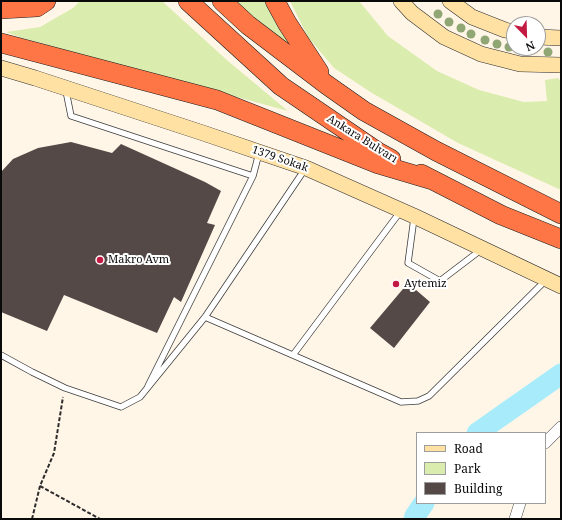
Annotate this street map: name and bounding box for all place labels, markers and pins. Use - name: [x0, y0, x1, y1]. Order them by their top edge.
- place label: Makro Avm: [108, 253, 169, 267]
- marker: Makro Avm: [95, 255, 105, 265]
- place label: Aytemiz: [404, 277, 447, 291]
- marker: Aytemiz: [391, 279, 401, 289]

